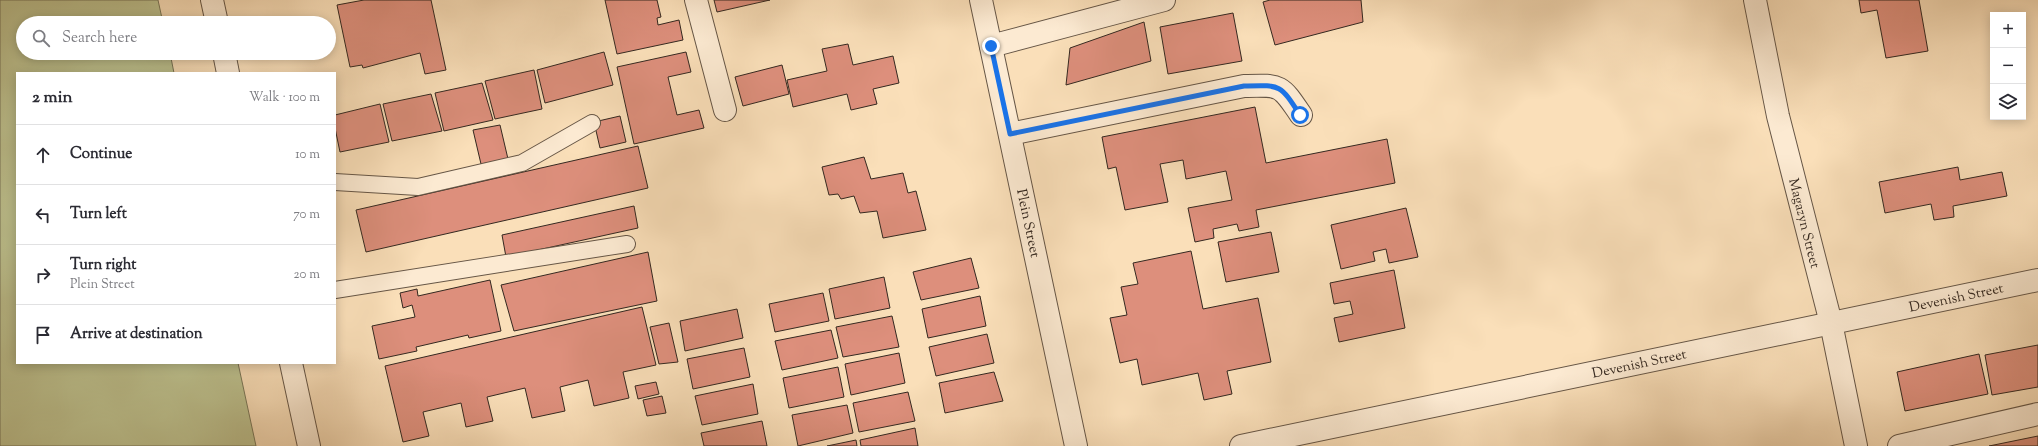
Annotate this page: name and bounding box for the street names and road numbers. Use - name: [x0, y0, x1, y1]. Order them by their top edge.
- street label: Magazyn Street: [1782, 176, 1824, 271]
- street label: Plein Street: [1010, 187, 1044, 260]
- street label: Devenish Street: [1907, 279, 2006, 319]
- street label: Devenish Street: [1590, 345, 1689, 385]

